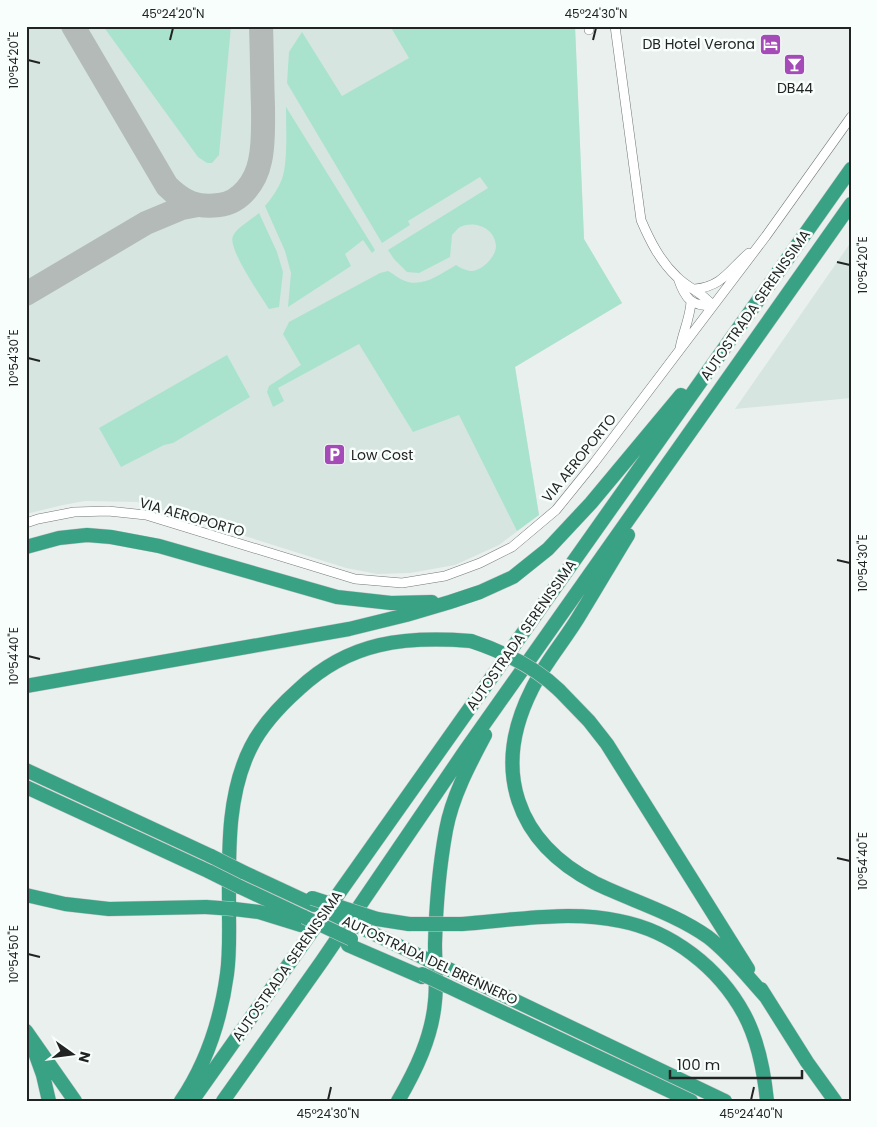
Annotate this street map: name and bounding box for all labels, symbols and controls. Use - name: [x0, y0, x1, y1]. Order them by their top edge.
- text: 45°24'20"N: [142, 5, 204, 22]
- text: 45°24'30"N: [565, 5, 627, 22]
- text: 10°54'20"E: [5, 31, 22, 89]
- hotel icon: DB Hotel Verona: [759, 32, 783, 56]
- place label: DB Hotel Verona: [642, 34, 755, 54]
- bar icon: DB44: [783, 53, 807, 77]
- place label: DB44: [777, 78, 813, 98]
- street label: AUTOSTRADA SERENISSIMA: [695, 226, 815, 384]
- text: 10°54'20"E: [854, 236, 871, 294]
- text: 10°54'30"E: [5, 329, 22, 387]
- street label: VIA AEROPORTO: [537, 410, 621, 506]
- parking icon: Low Cost: [323, 443, 347, 467]
- place label: Low Cost: [351, 445, 413, 465]
- street label: VIA AEROPORTO: [137, 492, 247, 542]
- text: 10°54'30"E: [854, 534, 871, 592]
- street label: AUTOSTRADA SERENISSIMA: [461, 556, 581, 714]
- text: 10°54'40"E: [5, 627, 22, 685]
- text: 10°54'40"E: [854, 832, 871, 890]
- street label: AUTOSTRADA SERENISSIMA: [227, 887, 347, 1045]
- street label: AUTOSTRADA DEL BRENNERO: [339, 910, 521, 1010]
- text: 10°54'50"E: [5, 925, 22, 983]
- north arrow: [48, 1030, 98, 1080]
- scale bar: [670, 1047, 802, 1079]
- text: N: [74, 1050, 96, 1065]
- text: 100 m: [677, 1054, 720, 1075]
- text: 45°24'30"N: [297, 1105, 359, 1122]
- text: 45°24'40"N: [719, 1105, 783, 1122]

